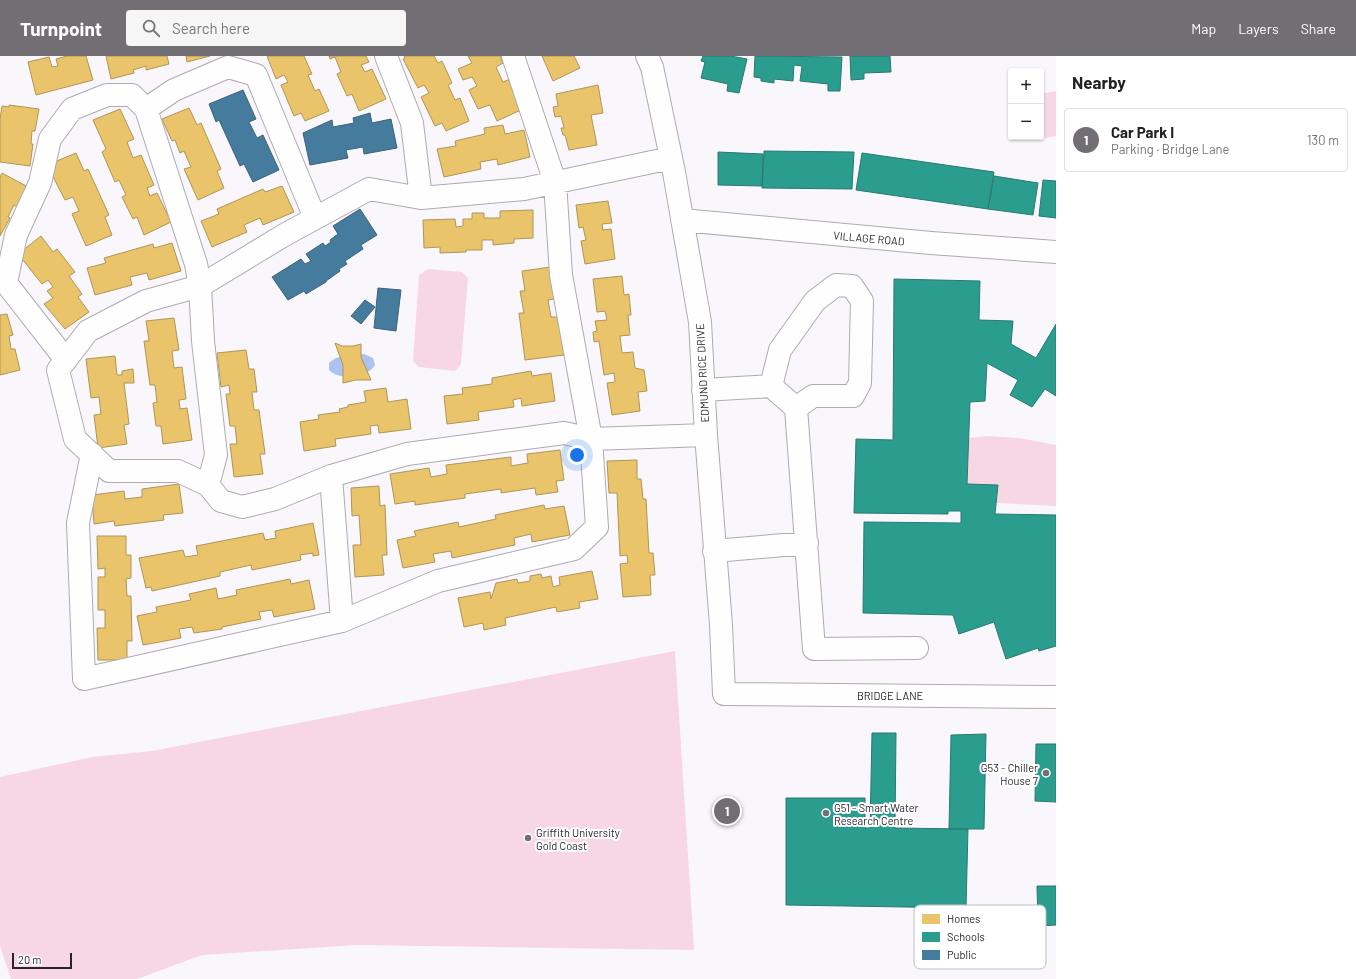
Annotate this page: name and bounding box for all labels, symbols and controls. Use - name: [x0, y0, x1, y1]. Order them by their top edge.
- search box: [126, 10, 406, 46]
- text: Turnpoint: [20, 17, 102, 40]
- icon: search: [140, 17, 162, 39]
- text: Search here: [172, 19, 250, 37]
- text: Map: [1191, 20, 1216, 37]
- text: Layers: [1238, 20, 1279, 37]
- text: Share: [1301, 20, 1336, 37]
- map controls: [1008, 68, 1044, 140]
- button: +: [1008, 68, 1044, 104]
- text: Nearby: [1072, 72, 1126, 92]
- button: −: [1008, 104, 1044, 140]
- text: Car Park I: [1111, 123, 1174, 141]
- text: 1: [1084, 132, 1088, 148]
- text: 130 m: [1307, 132, 1339, 148]
- text: Parking · Bridge Lane: [1111, 141, 1229, 157]
- street label: VILLAGE ROAD: [833, 228, 905, 248]
- street label: EDMUND RICE DRIVE: [693, 323, 711, 423]
- your location: [567, 445, 587, 465]
- street label: BRIDGE LANE: [857, 689, 923, 702]
- place label: G53 - Chiller House 7: [981, 761, 1038, 787]
- marker: G53 - Chiller House 7: [1041, 768, 1051, 778]
- pin: 1: [714, 796, 740, 826]
- place label: G51 - Smart Water Research Centre: [834, 801, 919, 827]
- marker: G51 - Smart Water Research Centre: [821, 808, 831, 818]
- place label: Griffith University Gold Coast: [536, 826, 620, 852]
- marker: Griffith University Gold Coast: [523, 833, 533, 843]
- legend: [914, 905, 1046, 969]
- text: Homes: [947, 912, 980, 925]
- text: Schools: [947, 930, 985, 943]
- text: Public: [947, 948, 977, 961]
- scale bar: [12, 951, 72, 970]
- text: 20 m: [18, 953, 41, 966]

